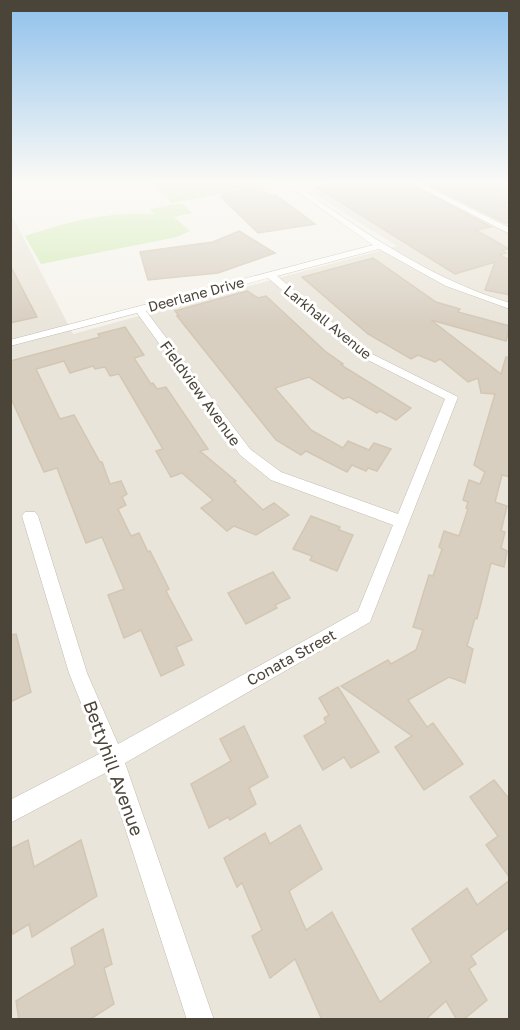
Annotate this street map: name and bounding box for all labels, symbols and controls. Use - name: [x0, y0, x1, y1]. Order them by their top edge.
- street label: Deerlane Drive: [146, 273, 246, 315]
- street label: Larkhall Avenue: [281, 281, 375, 363]
- street label: Fieldview Avenue: [157, 337, 245, 449]
- street label: Conata Street: [243, 625, 339, 689]
- street label: Bettyhill Avenue: [79, 697, 149, 839]

